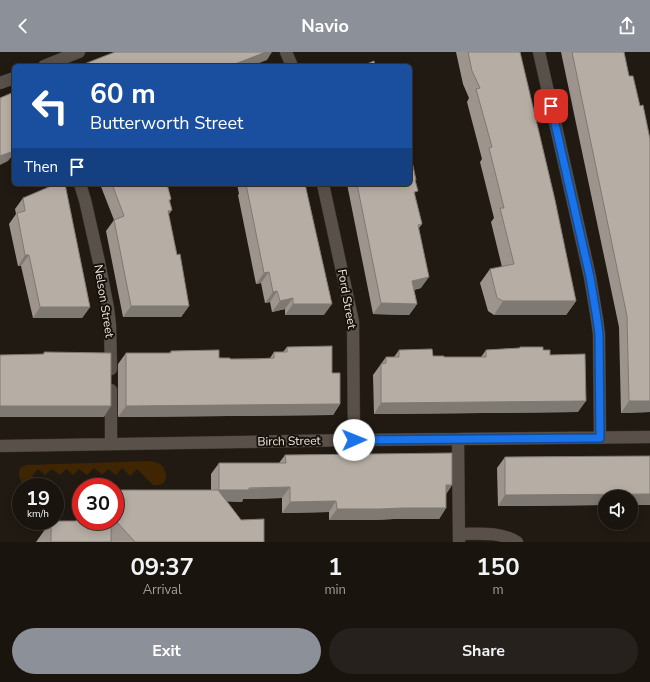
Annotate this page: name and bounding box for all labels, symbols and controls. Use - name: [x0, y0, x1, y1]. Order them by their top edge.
- text: Navio: [301, 14, 349, 38]
- icon: back: [12, 15, 34, 37]
- icon: share: [616, 15, 638, 37]
- text: 60 m: [90, 75, 156, 113]
- icon: left: [24, 80, 76, 132]
- pin: [534, 89, 568, 123]
- icon: arrive: [540, 95, 562, 117]
- text: Butterworth Street: [90, 111, 243, 135]
- icon: arrive: [66, 156, 88, 178]
- text: Then: [24, 157, 58, 177]
- street label: Nelson Street: [90, 263, 118, 340]
- street label: Ford Street: [334, 268, 360, 331]
- position arrow: [333, 419, 375, 461]
- street label: Birch Street: [257, 432, 322, 450]
- speed limit sign: 30: [72, 478, 124, 530]
- text: 19: [26, 485, 50, 512]
- map controls: [598, 490, 638, 530]
- button: sound: [598, 490, 638, 530]
- text: km/h: [27, 507, 49, 521]
- text: 09:37: [130, 551, 194, 583]
- text: 1: [328, 551, 342, 583]
- text: 150: [476, 551, 520, 583]
- text: Arrival: [143, 581, 182, 599]
- text: min: [324, 581, 346, 599]
- text: m: [492, 581, 504, 599]
- button: Exit: [12, 628, 321, 674]
- button: Share: [329, 628, 638, 674]

